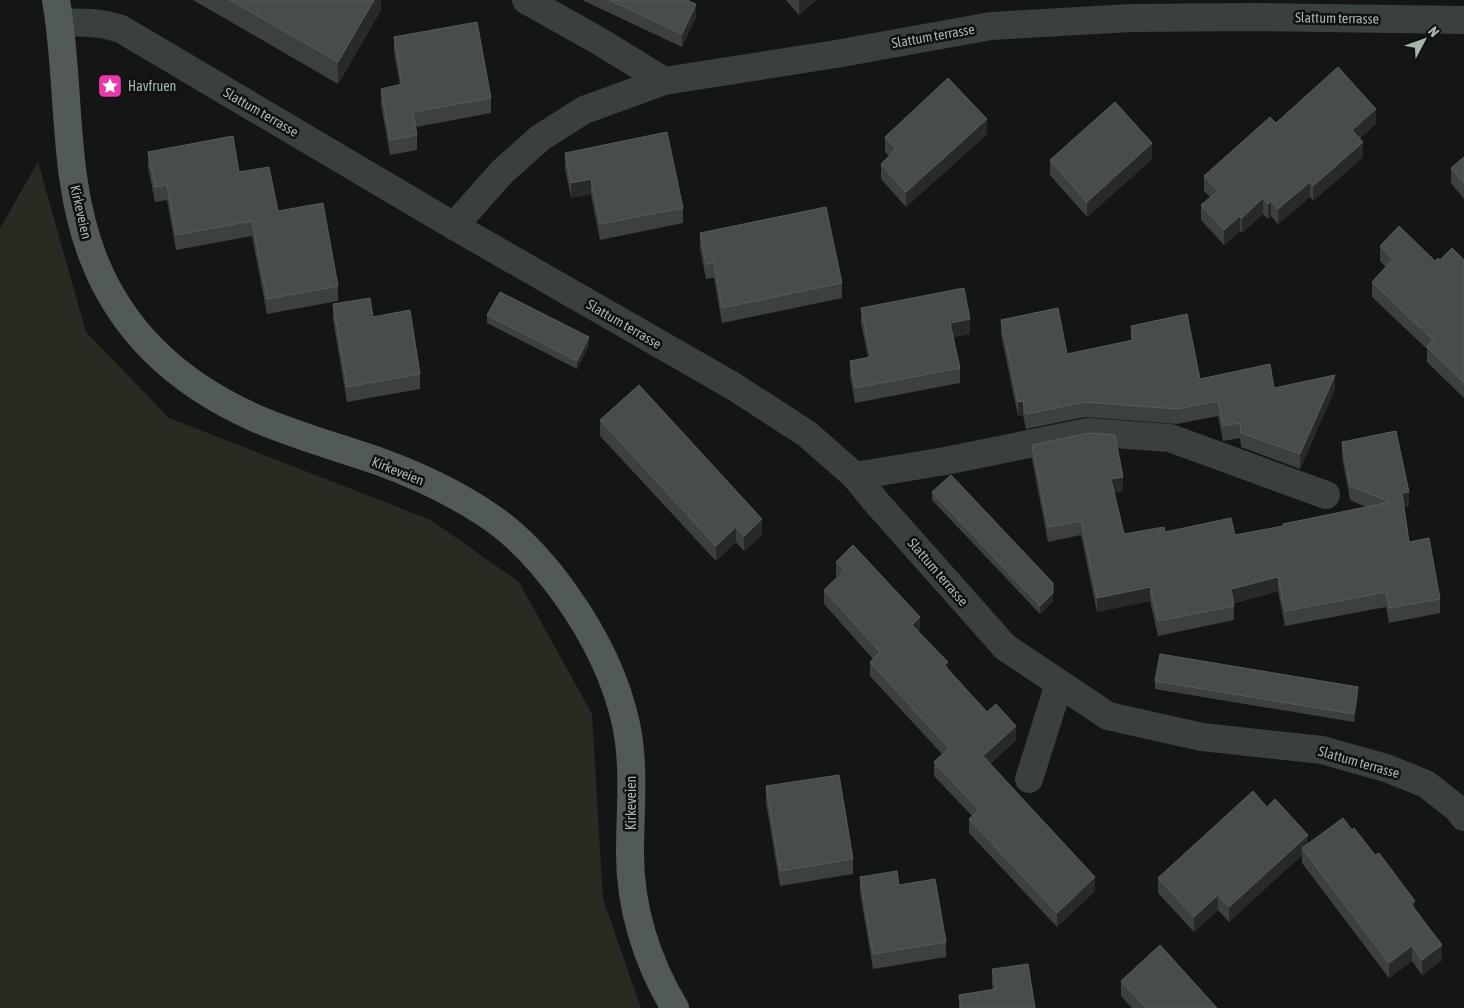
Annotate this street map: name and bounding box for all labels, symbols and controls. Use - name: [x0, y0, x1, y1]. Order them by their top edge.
- street label: Slattum terrasse: [1295, 9, 1379, 27]
- north arrow: [1399, 15, 1449, 65]
- street label: Slattum terrasse: [890, 21, 976, 51]
- text: N: [1425, 23, 1443, 40]
- place icon: Havfruen: [97, 73, 123, 99]
- place label: Havfruen: [128, 78, 176, 94]
- street label: Slattum terrasse: [221, 84, 301, 140]
- street label: Kirkeveien: [67, 184, 95, 240]
- street label: Slattum terrasse: [584, 296, 664, 352]
- street label: Kirkeveien: [370, 453, 426, 489]
- street label: Slattum terrasse: [904, 535, 972, 609]
- street label: Slattum terrasse: [1316, 743, 1402, 781]
- street label: Kirkeveien: [623, 776, 639, 830]

